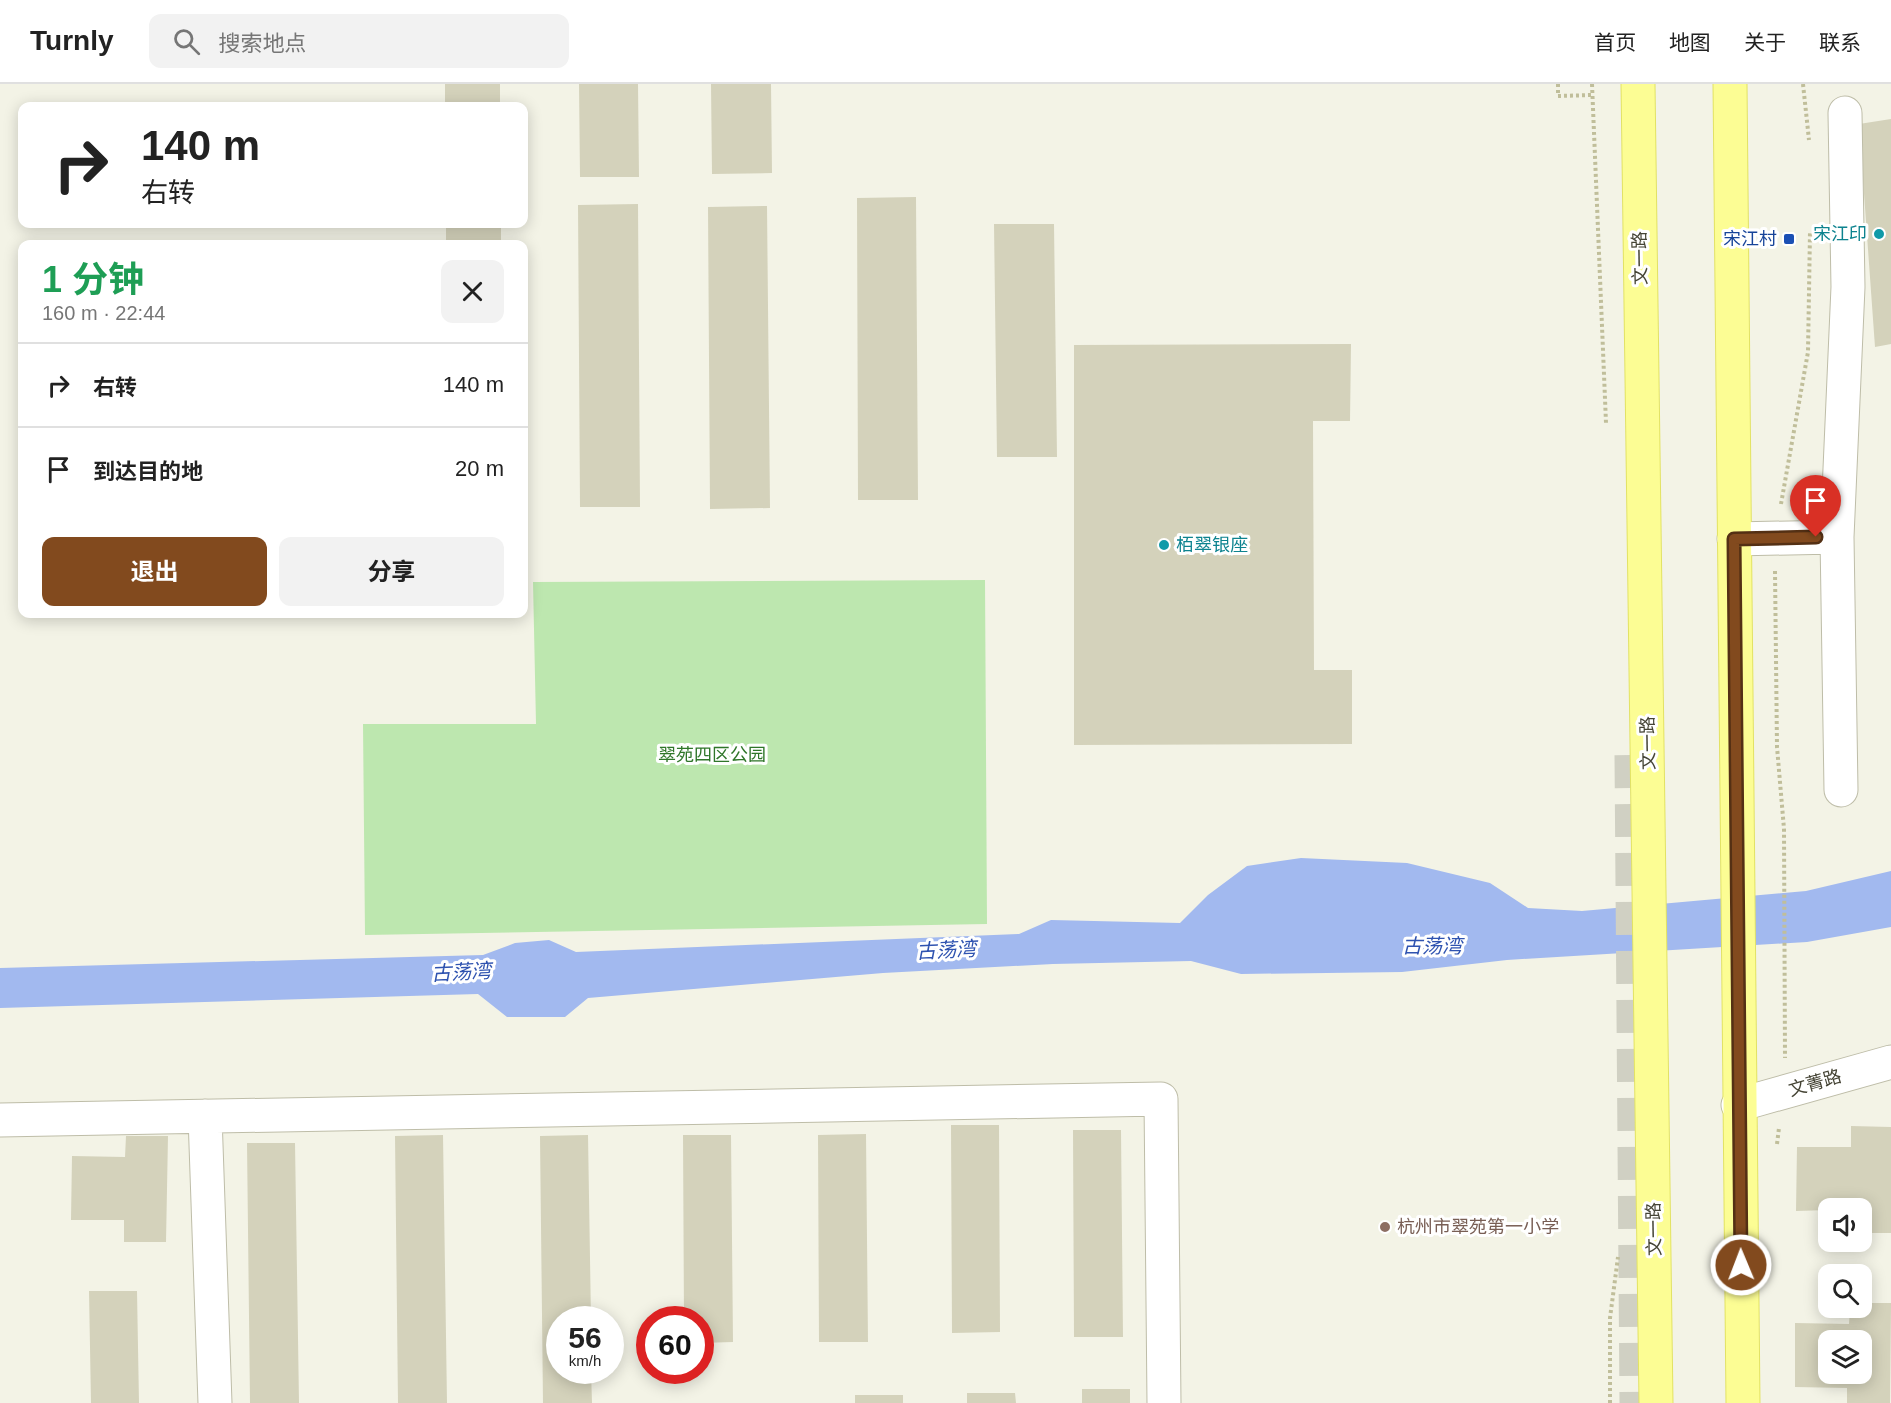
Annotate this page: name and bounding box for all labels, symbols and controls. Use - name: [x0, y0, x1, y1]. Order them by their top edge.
- search box: [149, 14, 569, 68]
- text: Turnly: [30, 25, 113, 56]
- icon: search: [170, 25, 203, 58]
- text: 搜索地点: [218, 31, 307, 56]
- text: 首页: [1594, 31, 1636, 54]
- text: 地图: [1669, 31, 1711, 54]
- text: 关于: [1744, 31, 1786, 54]
- text: 联系: [1819, 31, 1861, 54]
- text: 140 m: [141, 122, 260, 169]
- icon: right: [42, 126, 120, 204]
- text: 右转: [141, 178, 195, 208]
- place label: 宋江印: [1813, 224, 1867, 244]
- marker: 宋江印: [1872, 227, 1886, 241]
- place label: 宋江村: [1723, 229, 1777, 249]
- street label: 文一路: [1630, 231, 1650, 285]
- marker: 宋江村: [1782, 232, 1796, 246]
- text: 1 分钟: [42, 259, 144, 300]
- button: close: [441, 260, 504, 323]
- text: 160 m · 22:44: [42, 302, 165, 324]
- icon: right: [42, 369, 75, 402]
- text: 140 m: [443, 372, 504, 397]
- text: 右转: [93, 375, 137, 400]
- icon: arrive: [42, 453, 75, 486]
- text: 20 m: [455, 456, 504, 481]
- text: 到达目的地: [93, 459, 203, 484]
- pin: [1790, 475, 1841, 537]
- icon: arrive: [1799, 484, 1832, 517]
- place label: 栢翠银座: [1176, 535, 1248, 555]
- button: 退出: [42, 537, 267, 606]
- button: 分享: [279, 537, 504, 606]
- marker: 栢翠银座: [1157, 538, 1171, 552]
- street label: 文一路: [1638, 716, 1658, 770]
- park label: 翠苑四区公园: [658, 745, 766, 765]
- water label: 古荡湾: [1402, 935, 1465, 957]
- water label: 古荡湾: [915, 937, 980, 963]
- water label: 古荡湾: [430, 959, 495, 985]
- street label: 文菁路: [1786, 1066, 1844, 1100]
- map controls: [1818, 1198, 1872, 1384]
- button: sound: [1818, 1198, 1872, 1252]
- street label: 文一路: [1644, 1202, 1664, 1256]
- place label: 杭州市翠苑第一小学: [1397, 1217, 1559, 1237]
- marker: 杭州市翠苑第一小学: [1378, 1220, 1392, 1234]
- position arrow: [1709, 1233, 1773, 1297]
- button: search: [1818, 1264, 1872, 1318]
- speed limit sign: 60: [636, 1306, 714, 1384]
- text: 56: [568, 1321, 602, 1354]
- button: layers: [1818, 1330, 1872, 1384]
- text: km/h: [569, 1352, 601, 1369]

